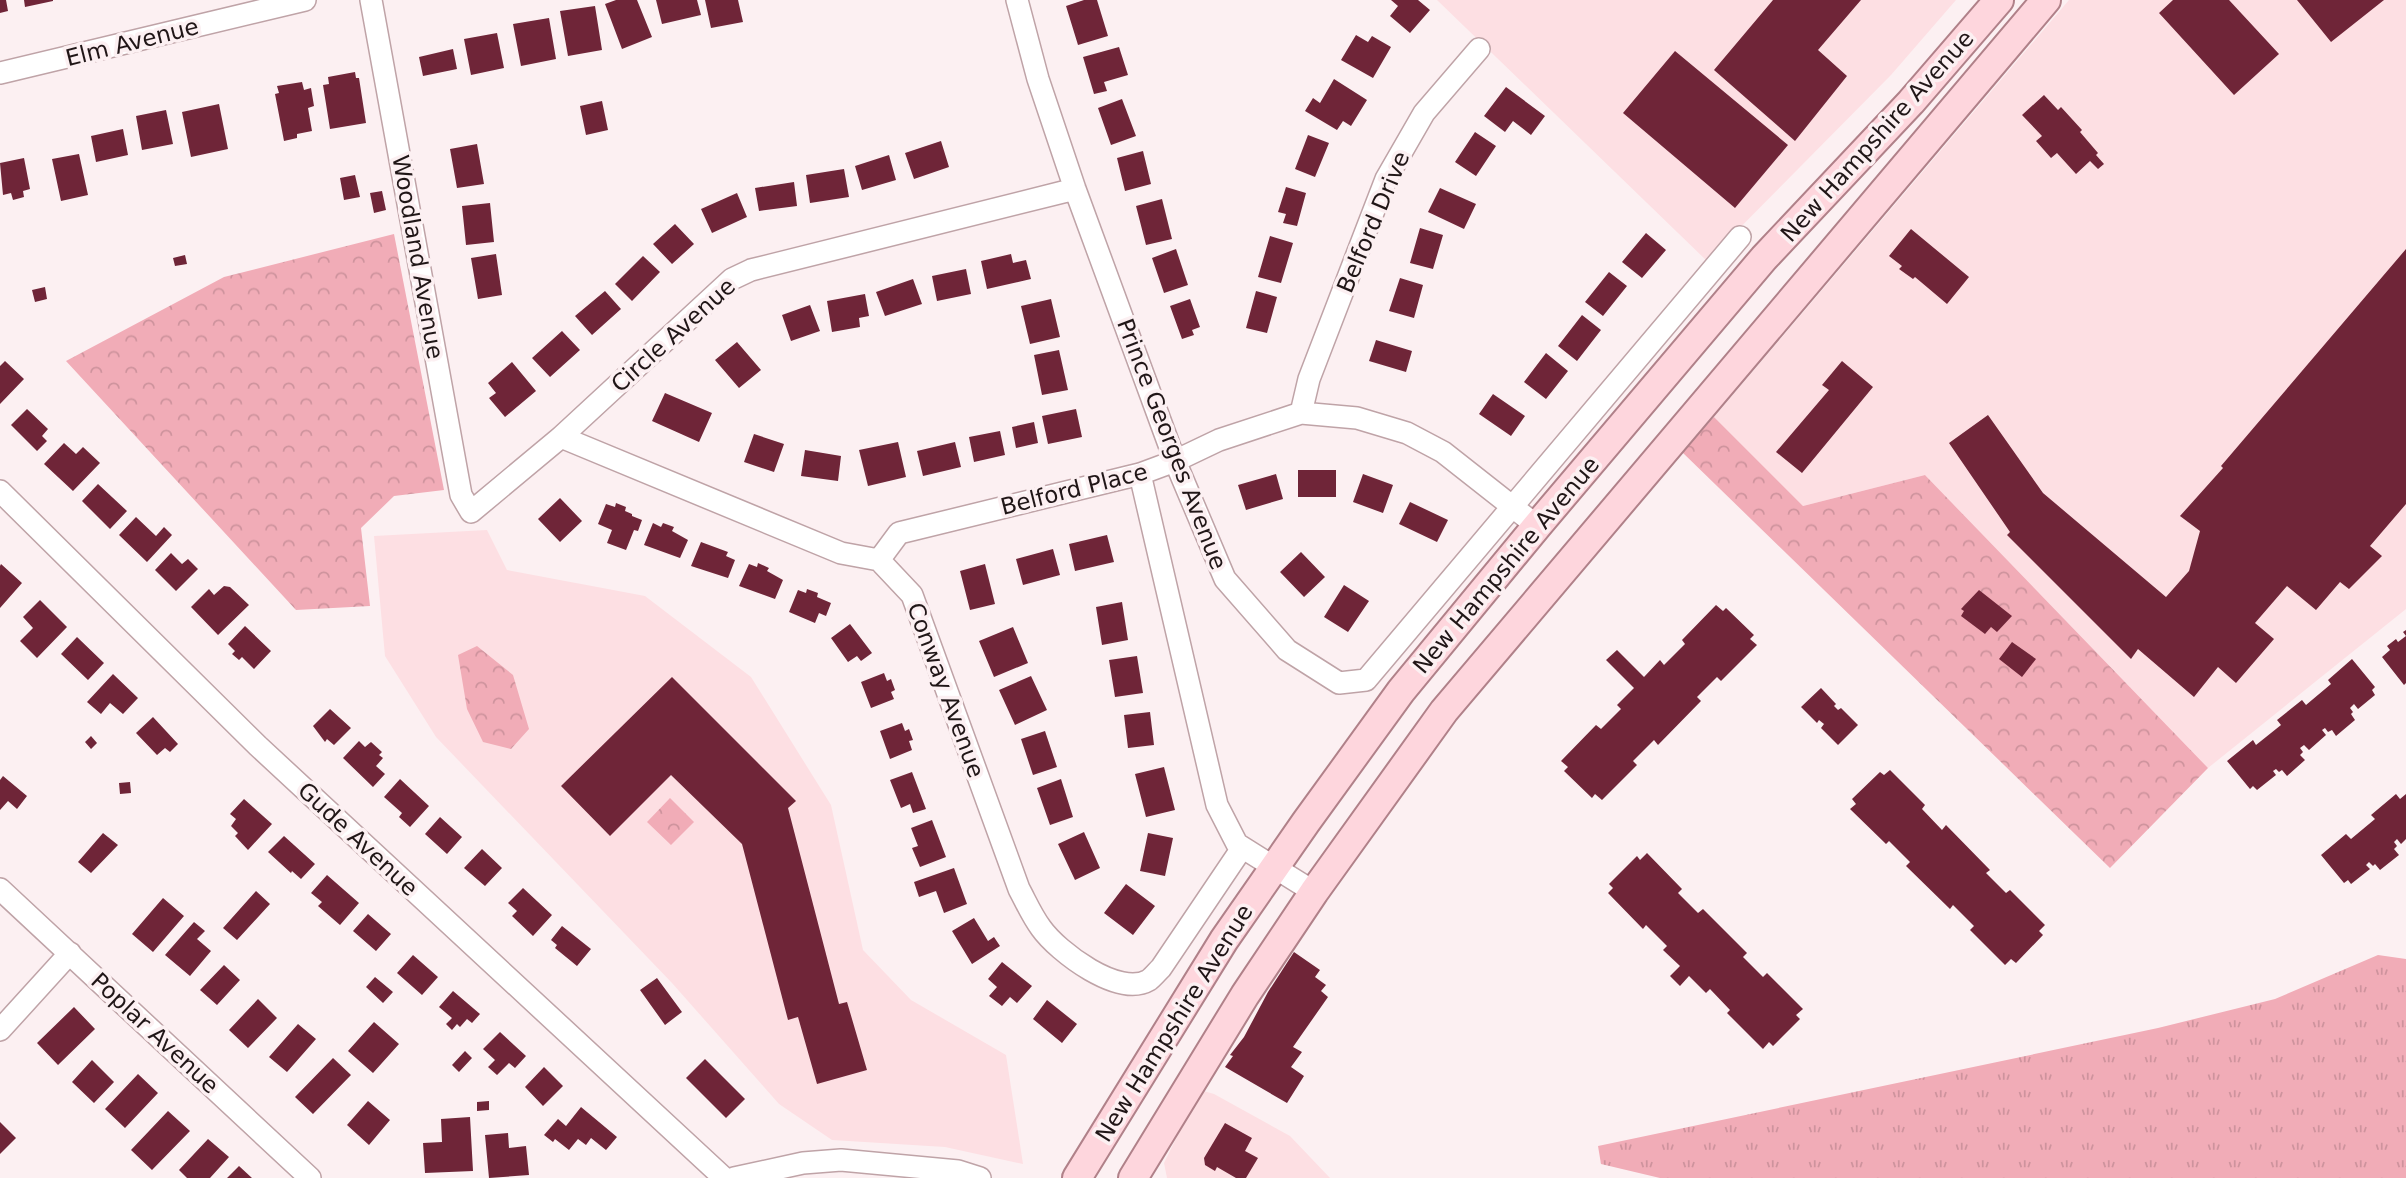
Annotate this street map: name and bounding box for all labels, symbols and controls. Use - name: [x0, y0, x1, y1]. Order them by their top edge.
- street label: Elm Avenue: [63, 13, 201, 71]
- street label: New Hampshire Avenue: [1775, 25, 1979, 247]
- street label: Belford Drive: [1332, 148, 1414, 296]
- street label: Woodland Avenue: [387, 153, 449, 361]
- street label: Circle Avenue: [606, 273, 740, 397]
- street label: Prince Georges Avenue: [1112, 315, 1232, 573]
- street label: New Hampshire Avenue: [1408, 451, 1604, 679]
- street label: Belford Place: [998, 458, 1150, 520]
- street label: Conway Avenue: [902, 599, 990, 781]
- street label: Gude Avenue: [293, 777, 423, 901]
- street label: New Hampshire Avenue: [1090, 900, 1258, 1146]
- street label: Poplar Avenue: [86, 967, 224, 1099]

